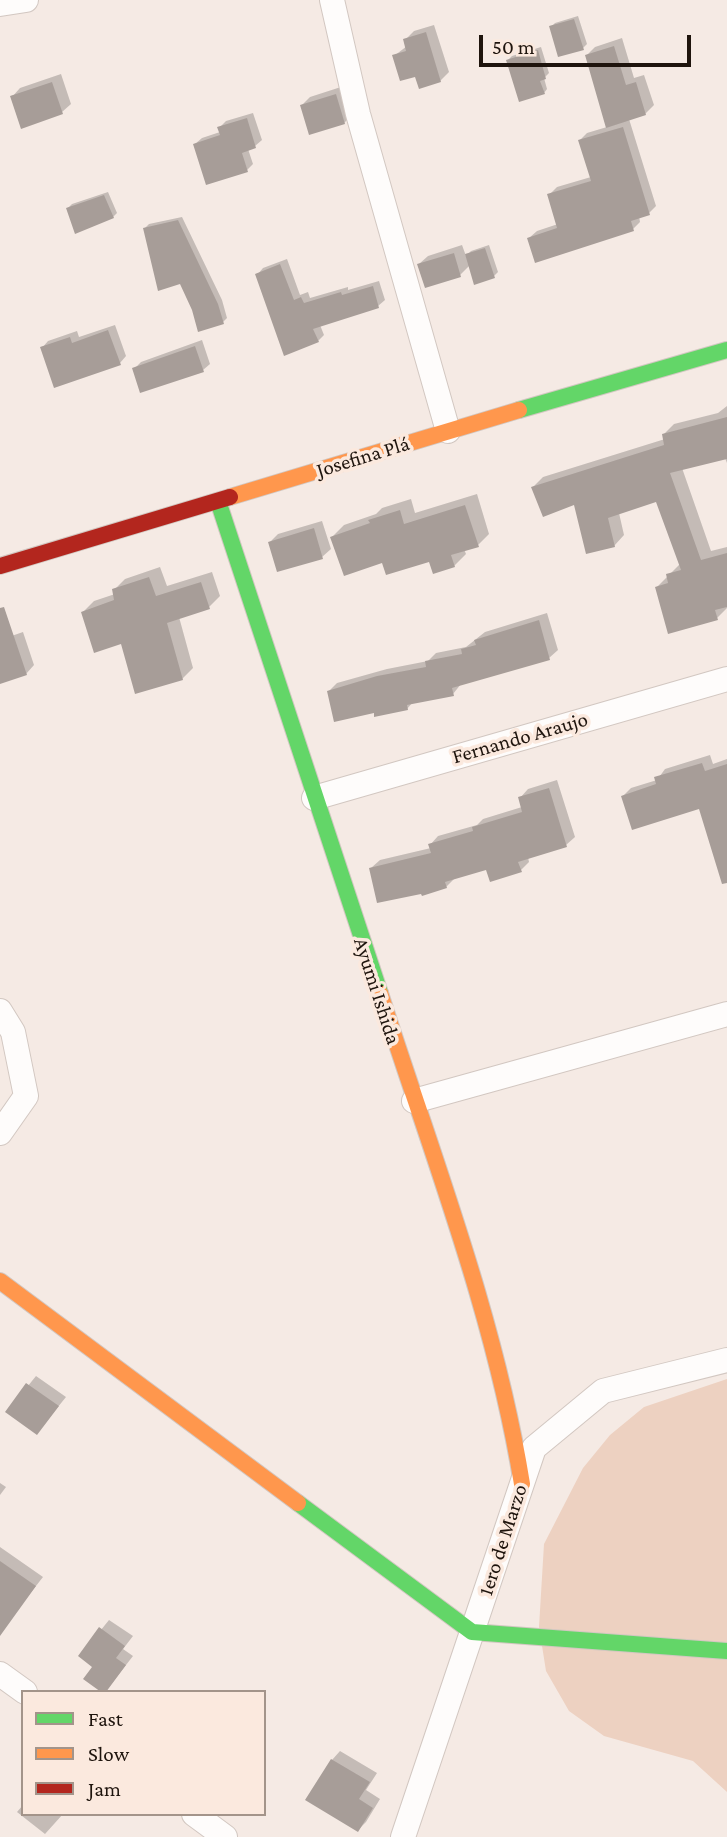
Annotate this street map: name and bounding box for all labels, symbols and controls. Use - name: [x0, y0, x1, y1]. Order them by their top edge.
- scale bar: [482, 21, 694, 65]
- text: 50 m: [492, 35, 535, 59]
- street label: Josefina Plá: [313, 431, 413, 483]
- street label: Fernando Araujo: [449, 707, 591, 769]
- street label: Ayumi Ishida: [348, 934, 406, 1048]
- street label: 1ero de Marzo: [473, 1481, 533, 1599]
- legend: [21, 1690, 266, 1816]
- text: Fast: [88, 1707, 123, 1731]
- text: Slow: [88, 1742, 129, 1766]
- text: Jam: [88, 1777, 121, 1801]

